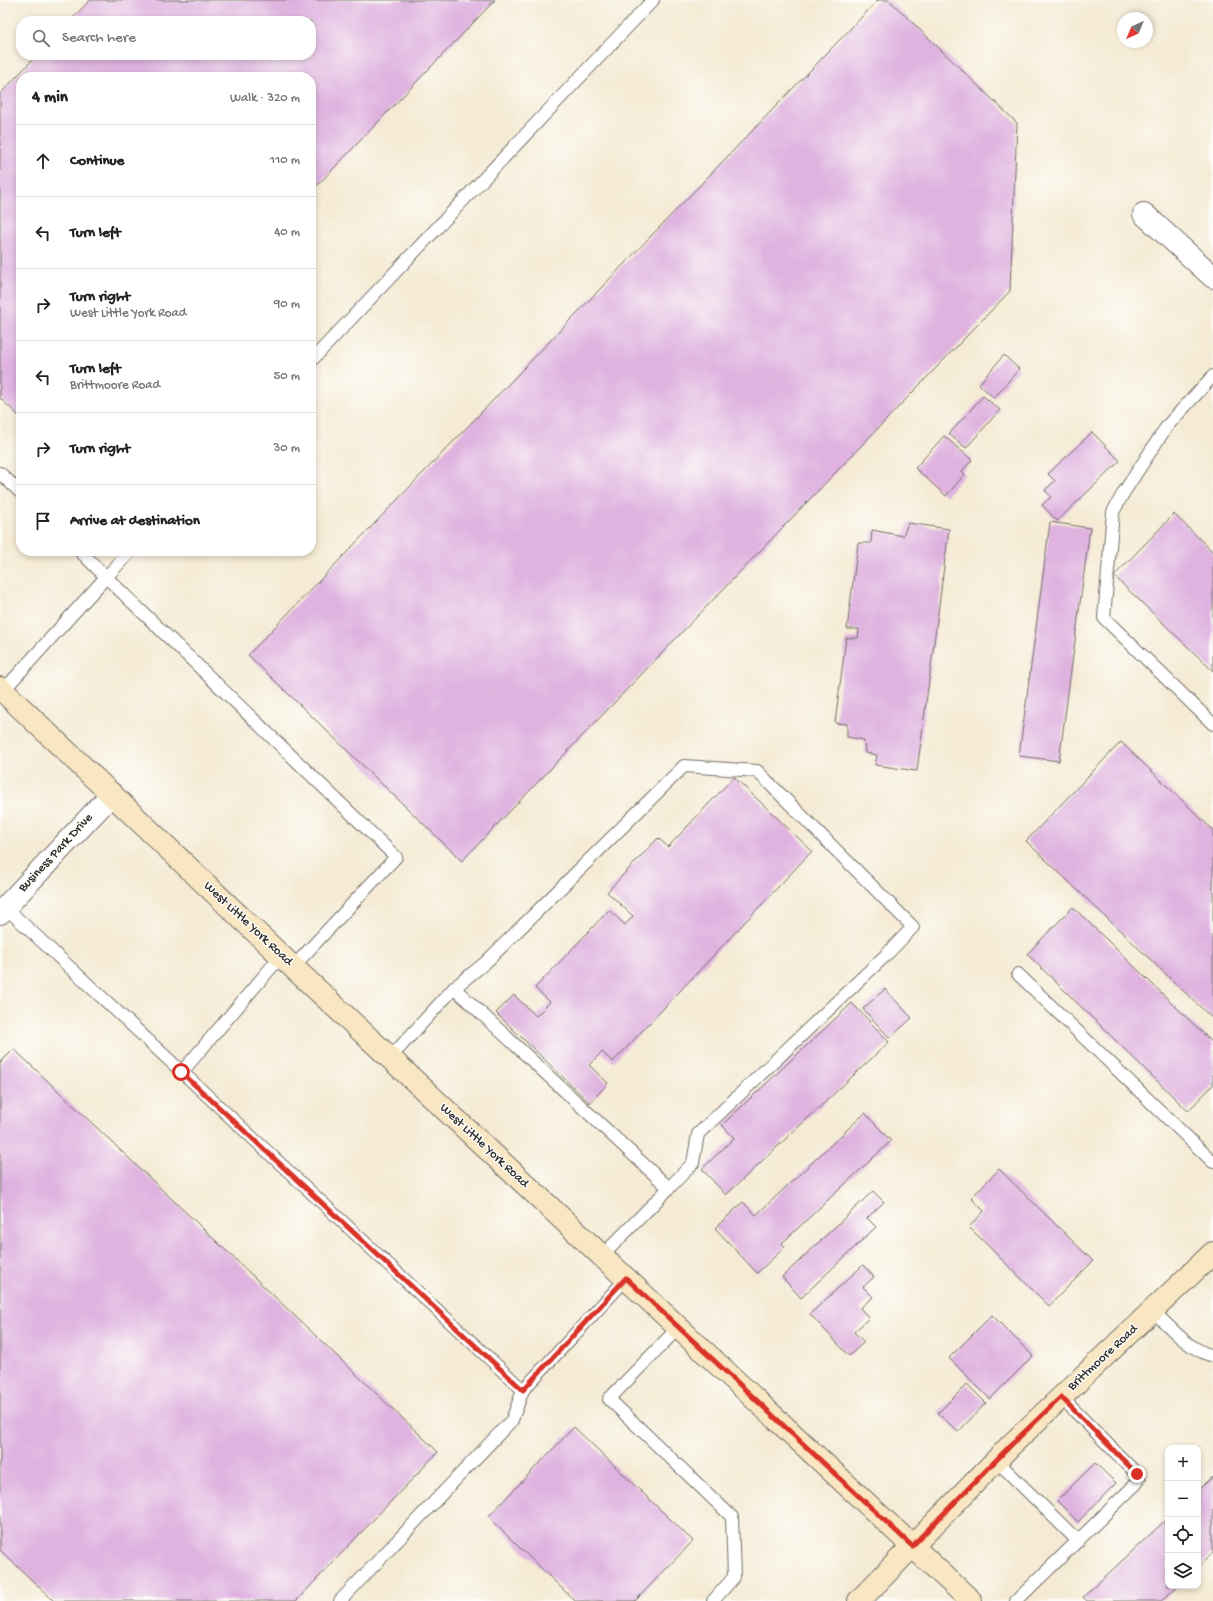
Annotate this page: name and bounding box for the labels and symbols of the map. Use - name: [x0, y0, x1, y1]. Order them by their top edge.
- north arrow: [1117, 12, 1153, 48]
- street label: Business Park Drive: [15, 810, 96, 896]
- street label: West Little York Road: [200, 879, 297, 970]
- route start: [172, 1063, 190, 1081]
- street label: West Little York Road: [436, 1101, 533, 1192]
- street label: Brittmoore Road: [1064, 1321, 1142, 1395]
- route end: [1128, 1465, 1146, 1483]

